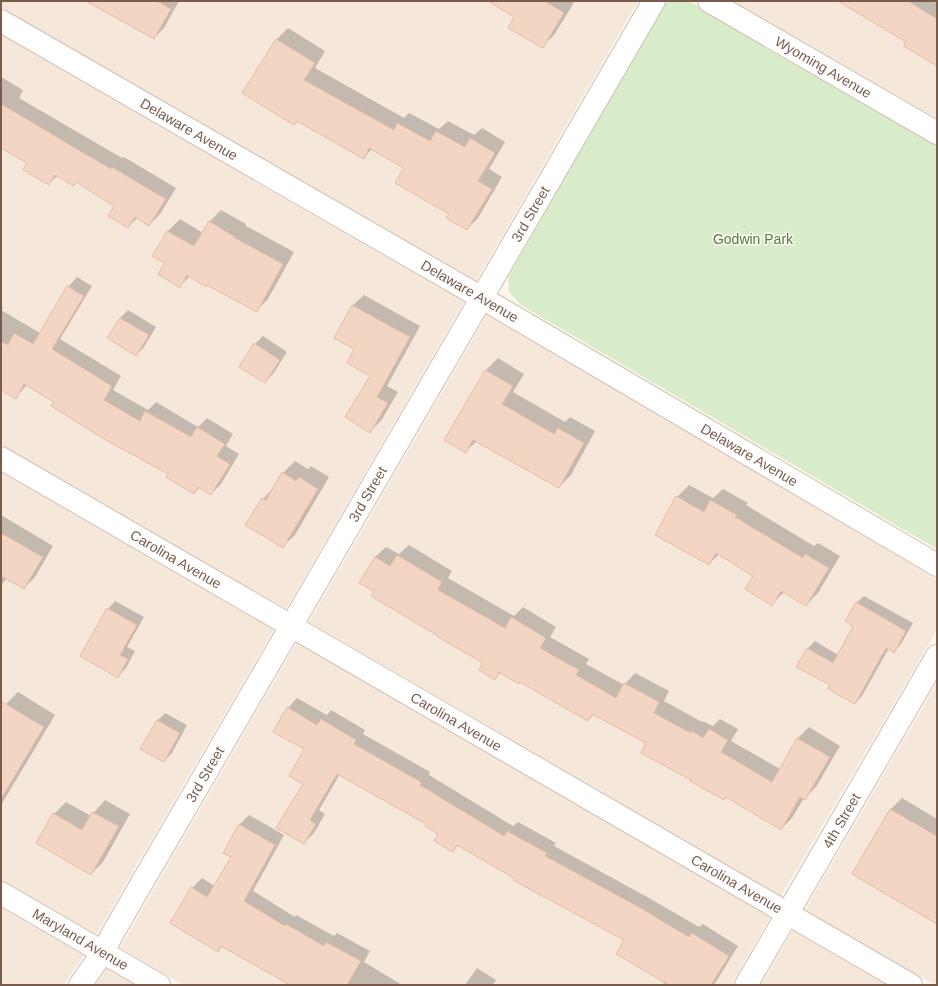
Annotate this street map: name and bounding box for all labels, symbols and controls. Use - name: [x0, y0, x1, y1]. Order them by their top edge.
- street label: Wyoming Avenue: [772, 33, 874, 101]
- street label: Delaware Avenue: [138, 95, 241, 164]
- street label: 3rd Street: [508, 183, 553, 245]
- park label: Godwin Park: [713, 231, 794, 247]
- street label: Delaware Avenue: [418, 257, 521, 326]
- street label: Delaware Avenue: [698, 420, 801, 490]
- street label: 3rd Street: [345, 463, 390, 525]
- street label: Carolina Avenue: [127, 527, 224, 592]
- street label: Carolina Avenue: [408, 689, 505, 754]
- street label: 3rd Street: [183, 744, 227, 805]
- street label: 4th Street: [819, 790, 864, 851]
- street label: Carolina Avenue: [688, 851, 785, 917]
- street label: Maryland Avenue: [30, 905, 131, 973]

